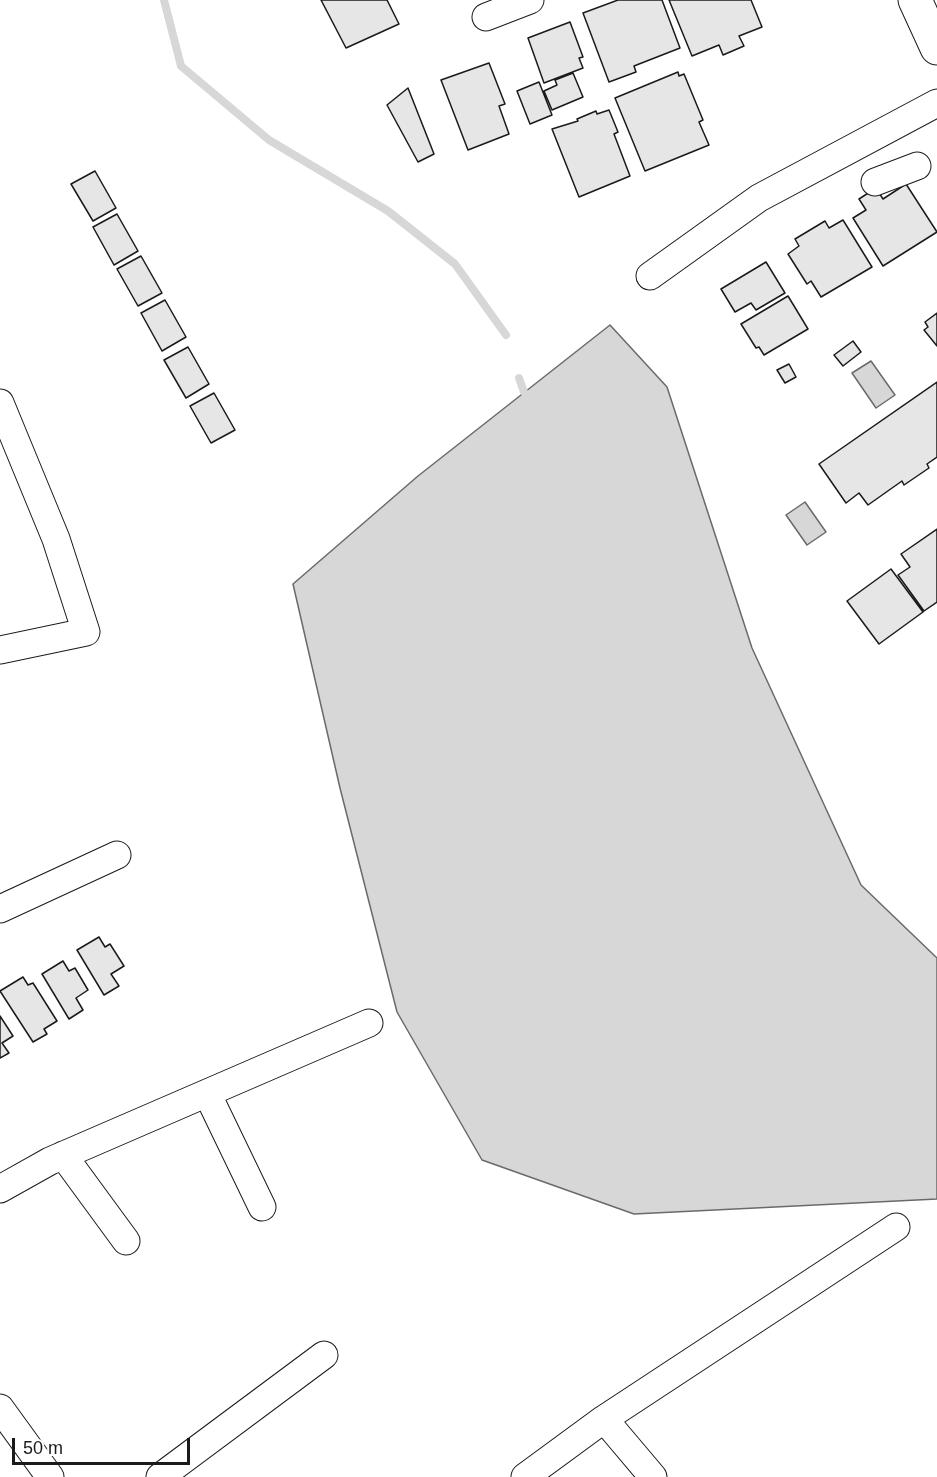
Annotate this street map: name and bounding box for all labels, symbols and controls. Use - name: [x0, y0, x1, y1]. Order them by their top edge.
- scale bar: [15, 1426, 194, 1464]
- text: 50 m: [23, 1438, 63, 1458]

